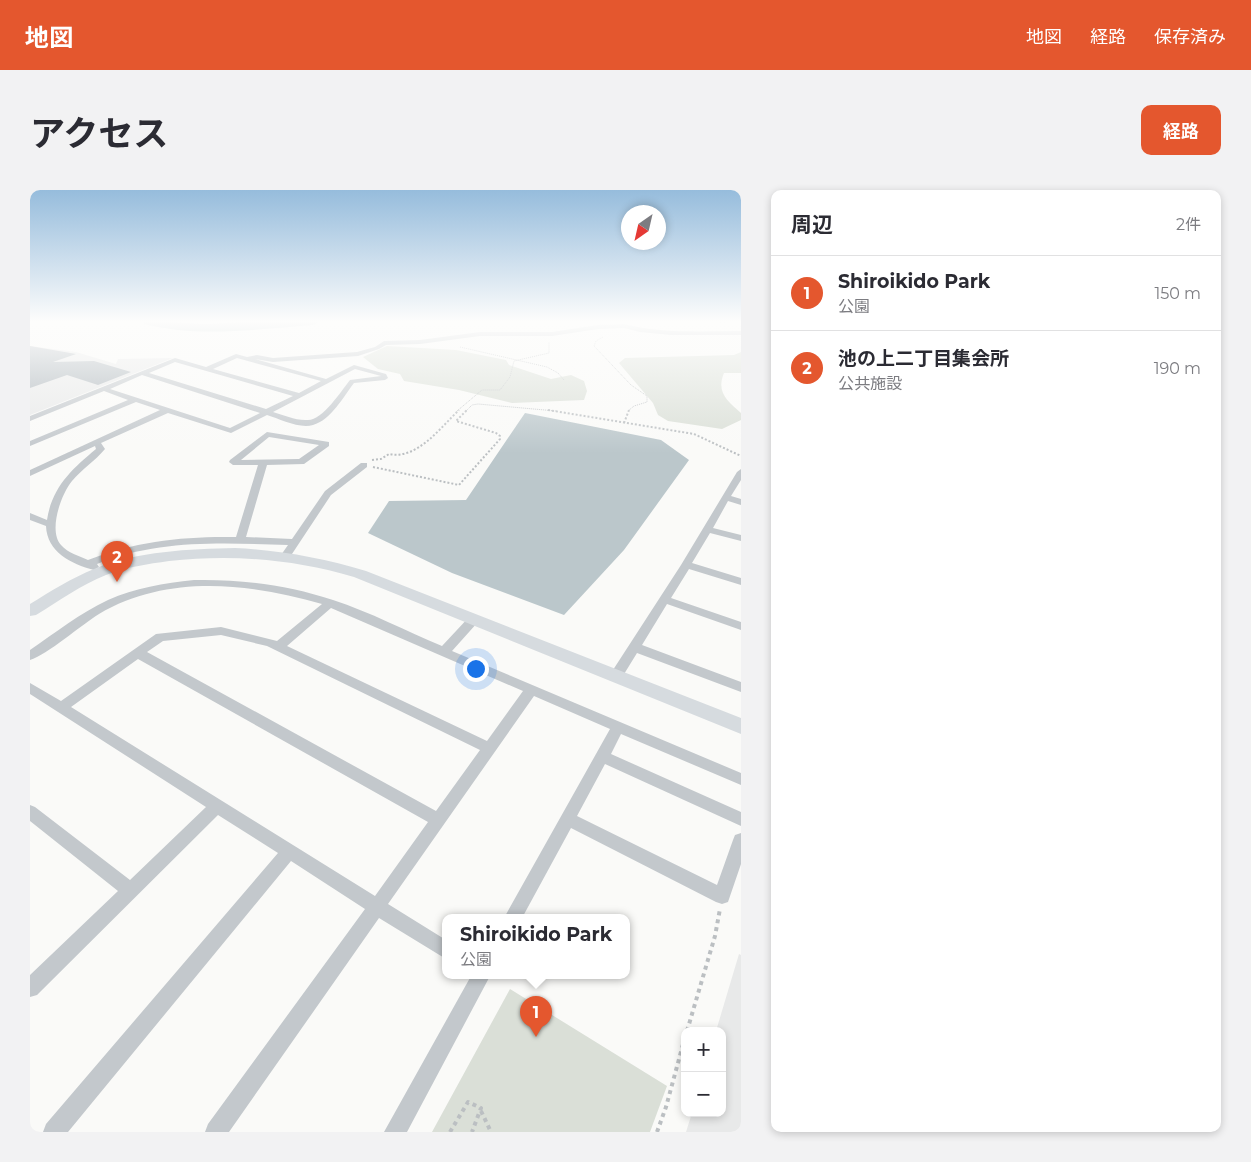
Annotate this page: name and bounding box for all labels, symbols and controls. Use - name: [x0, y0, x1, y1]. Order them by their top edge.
- text: 地図: [25, 23, 73, 52]
- text: 地図: [1026, 26, 1062, 48]
- text: 経路: [1090, 26, 1126, 48]
- text: 保存済み: [1154, 26, 1226, 48]
- button: 経路: [1141, 105, 1221, 155]
- text: アクセス: [30, 112, 168, 155]
- north arrow: [621, 205, 666, 250]
- text: 周辺: [791, 212, 833, 237]
- text: 2件: [1176, 215, 1201, 234]
- text: Shiroikido Park: [838, 270, 990, 293]
- text: 1: [804, 284, 810, 303]
- text: 150 m: [1154, 284, 1201, 303]
- text: 公園: [838, 297, 870, 316]
- text: 池の上二丁目集会所: [838, 347, 1009, 370]
- text: 2: [802, 359, 812, 378]
- text: 190 m: [1154, 359, 1201, 378]
- text: 公共施設: [838, 374, 902, 393]
- pin: 2: [101, 541, 133, 582]
- your location: [463, 656, 489, 682]
- popup: [442, 914, 630, 979]
- text: Shiroikido Park: [460, 923, 612, 946]
- text: 公園: [460, 950, 492, 969]
- pin: 1: [520, 996, 552, 1037]
- map controls: [681, 1027, 726, 1117]
- button: +: [681, 1027, 726, 1072]
- button: −: [681, 1072, 726, 1117]

